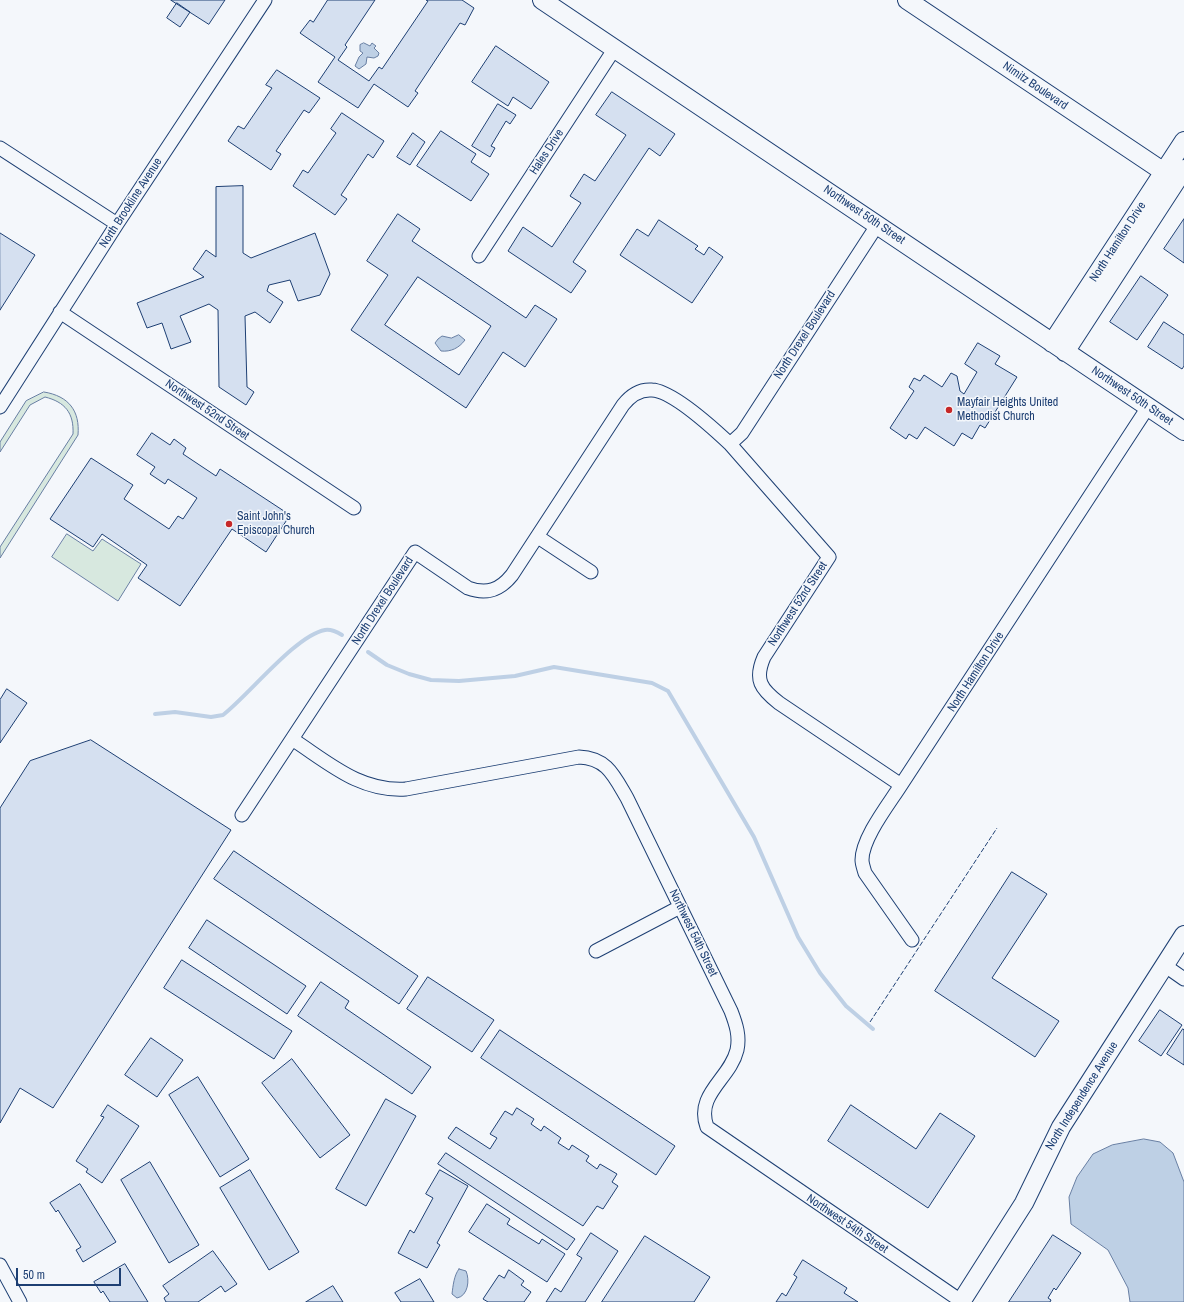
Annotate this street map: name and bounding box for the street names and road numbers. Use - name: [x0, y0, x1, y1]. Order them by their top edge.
- street label: Nimitz Boulevard: [1000, 59, 1070, 113]
- street label: Hales Drive: [527, 127, 567, 177]
- street label: North Brookline Avenue: [97, 155, 165, 251]
- street label: Northwest 50th Street: [821, 182, 907, 248]
- street label: North Hamilton Drive: [1087, 199, 1149, 285]
- street label: North Drexel Boulevard: [771, 288, 839, 382]
- street label: Northwest 50th Street: [1089, 363, 1175, 429]
- street label: Northwest 52nd Street: [162, 377, 252, 443]
- street label: North Drexel Boulevard: [349, 554, 417, 648]
- street label: Northwest 52nd Street: [765, 559, 831, 649]
- street label: North Hamilton Drive: [945, 629, 1007, 715]
- street label: Northwest 54th Street: [666, 887, 720, 979]
- street label: North Independence Avenue: [1043, 1039, 1121, 1153]
- street label: Northwest 54th Street: [804, 1191, 890, 1257]

